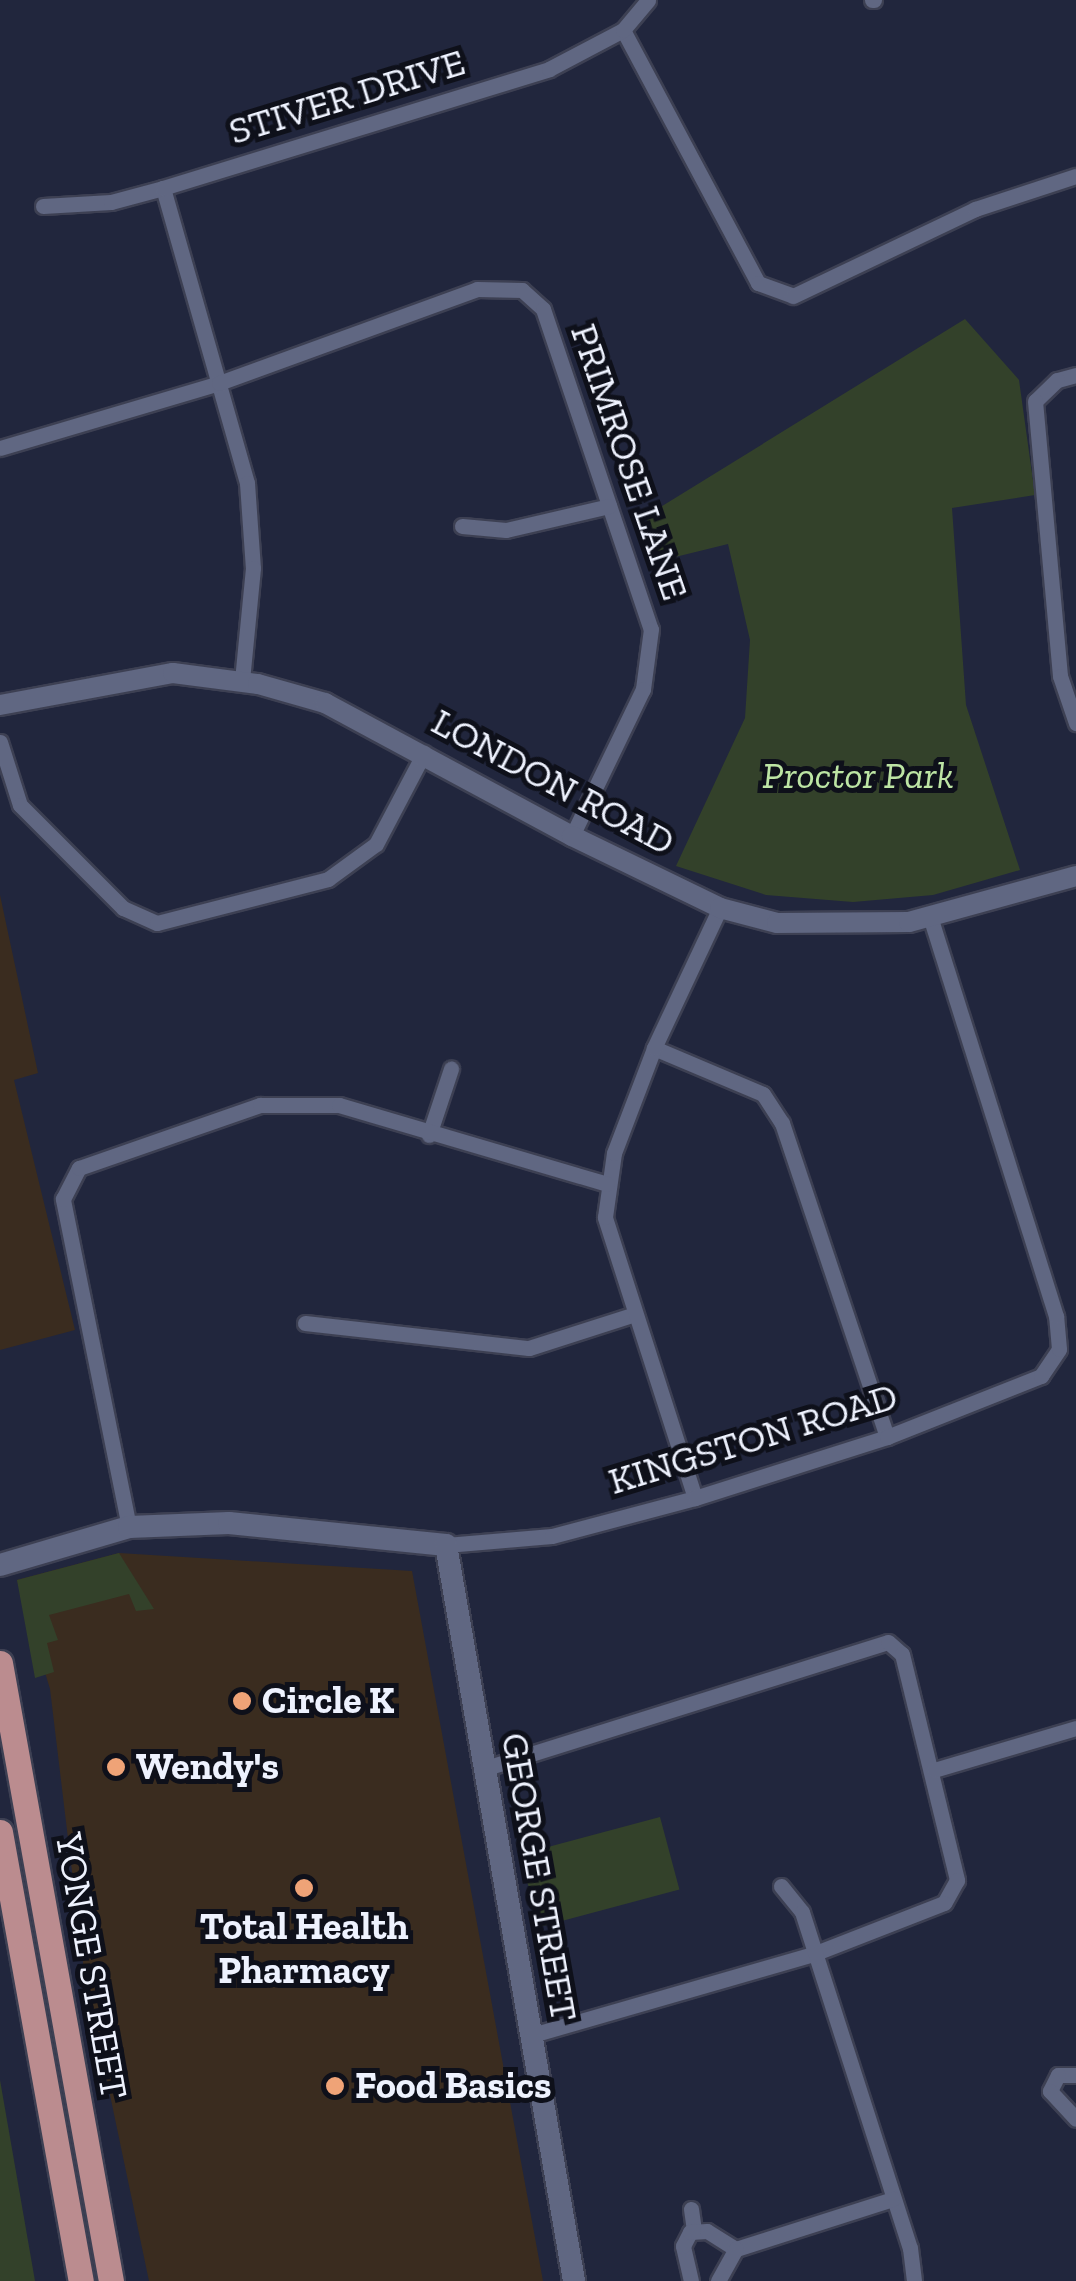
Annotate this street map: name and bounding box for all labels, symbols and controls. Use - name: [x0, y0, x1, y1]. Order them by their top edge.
- street label: STIVER DRIVE: [224, 40, 470, 154]
- street label: PRIMROSE LANE: [560, 318, 698, 606]
- street label: LONDON ROAD: [424, 699, 682, 865]
- park label: Proctor Park: [762, 753, 954, 799]
- street label: KINGSTON ROAD: [603, 1373, 903, 1505]
- place label: Circle K: [262, 1678, 394, 1724]
- marker: Circle K: [231, 1690, 253, 1712]
- street label: GEORGE STREET: [491, 1729, 587, 2025]
- place label: Wendy's: [136, 1744, 279, 1790]
- marker: Wendy's: [105, 1756, 127, 1778]
- street label: YONGE STREET: [45, 1829, 137, 2103]
- marker: Total Health Pharmacy: [293, 1877, 315, 1899]
- place label: Total Health Pharmacy: [199, 1904, 409, 1994]
- place label: Food Basics: [355, 2063, 551, 2109]
- marker: Food Basics: [324, 2075, 346, 2097]

